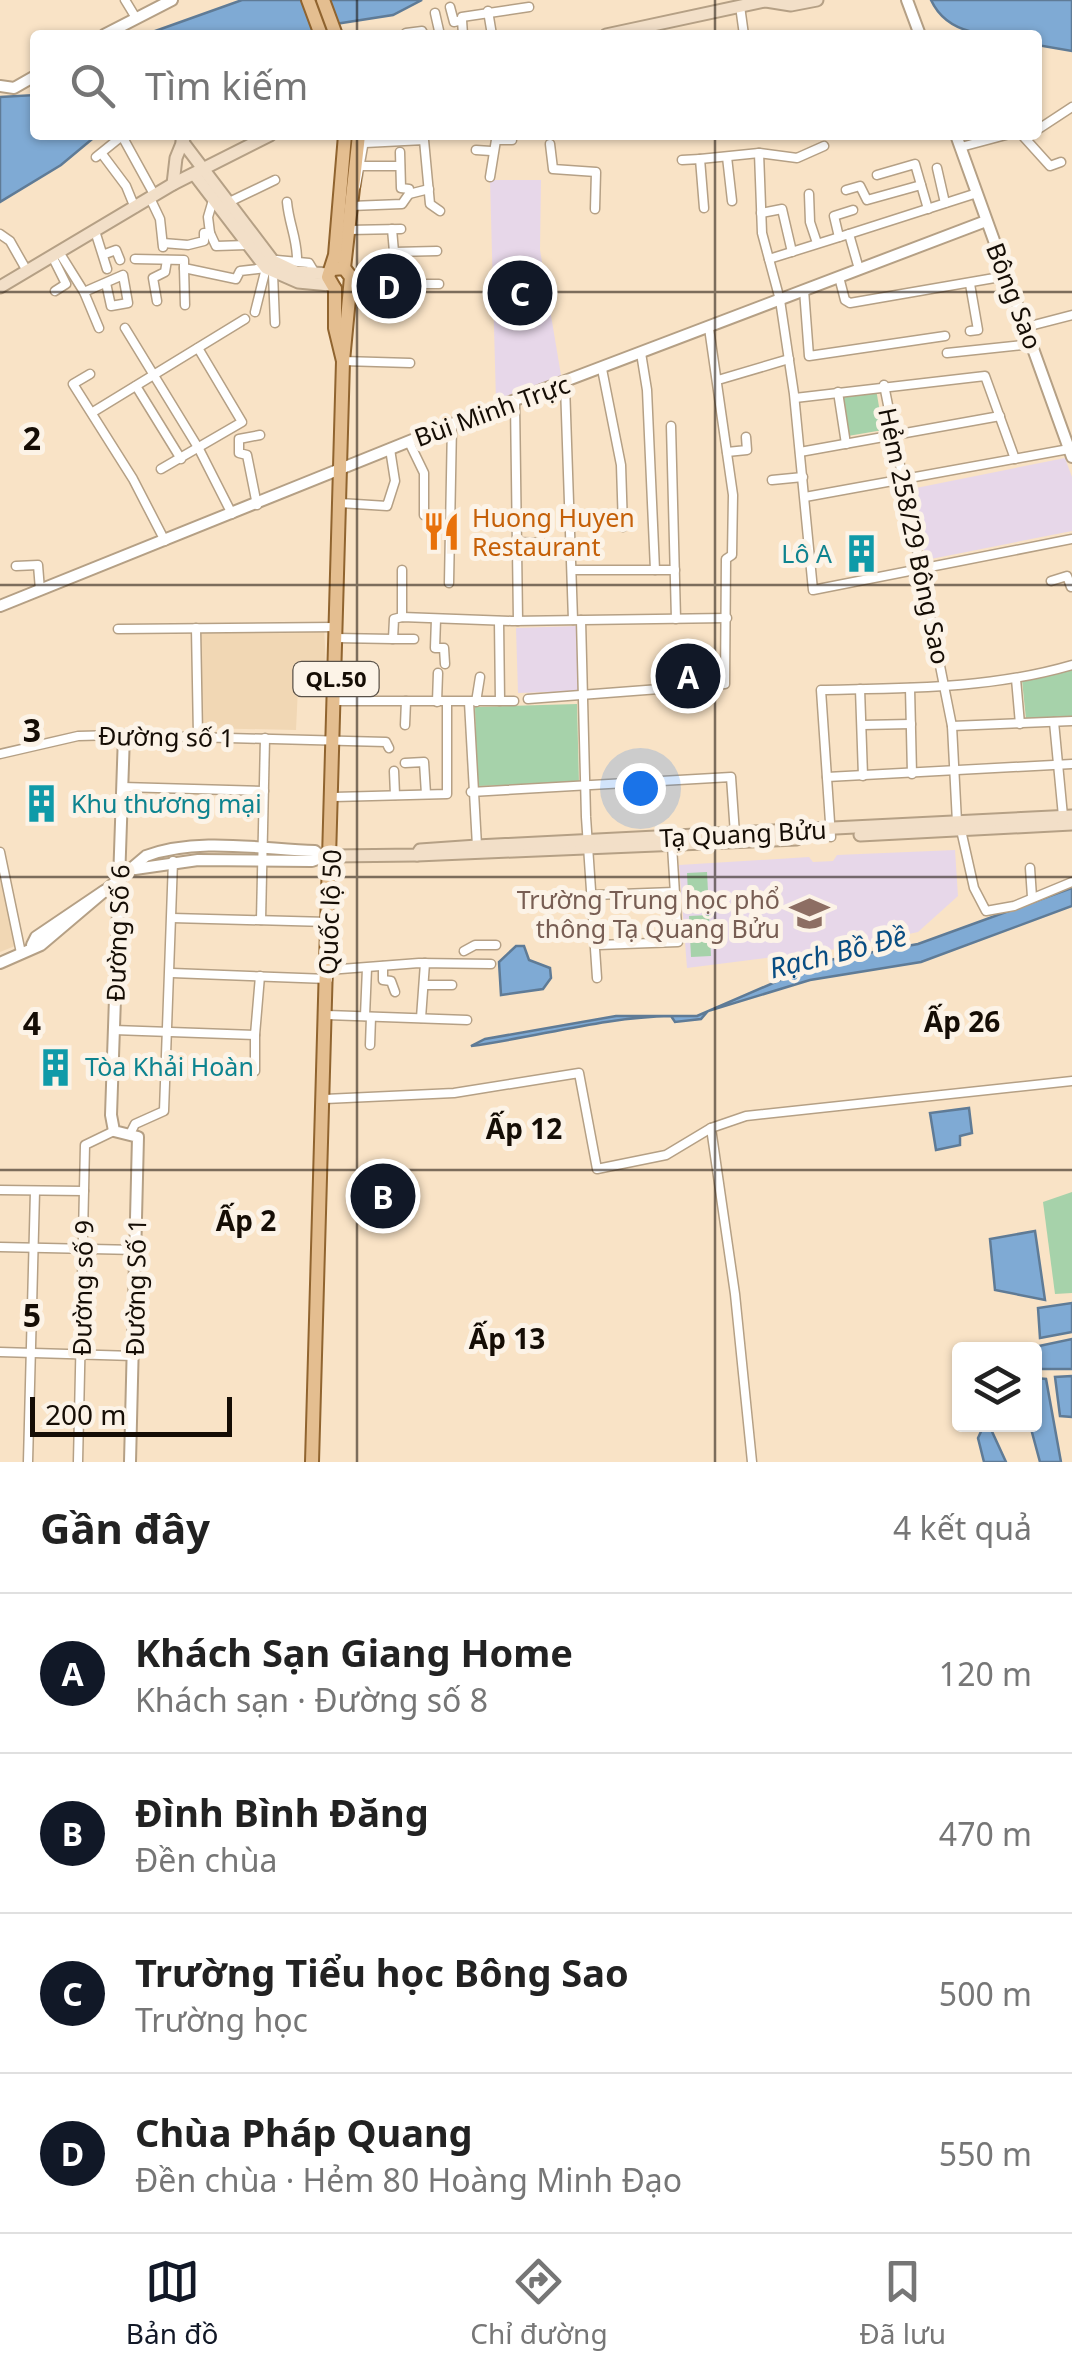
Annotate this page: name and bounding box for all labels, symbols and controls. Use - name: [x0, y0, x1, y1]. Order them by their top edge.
- search box: [30, 30, 1042, 140]
- icon: search: [65, 58, 120, 113]
- text: Tìm kiếm: [145, 59, 308, 111]
- street label: Bông Sao: [979, 237, 1051, 354]
- pin: D: [356, 248, 422, 324]
- pin: C: [488, 256, 552, 330]
- street label: Bùi Minh Trực: [409, 366, 574, 454]
- street label: Hẻm 258/29 Bông Sao: [871, 404, 959, 667]
- text: 2: [23, 416, 41, 459]
- place label: Huong Huyen Restaurant: [472, 500, 635, 563]
- restaurant icon: Huong Huyen Restaurant: [421, 511, 463, 553]
- building icon: Lô A: [841, 533, 883, 575]
- place label: Lô A: [781, 536, 832, 570]
- pin: A: [656, 638, 720, 714]
- road number: QL.50: [294, 662, 378, 696]
- text: 3: [23, 708, 41, 751]
- street label: Đường số 1: [98, 718, 234, 754]
- your location: [615, 763, 666, 814]
- building icon: Khu thương mại: [20, 783, 62, 825]
- place label: Khu thương mại: [71, 786, 262, 820]
- street label: Tạ Quang Bửu: [659, 812, 827, 854]
- street label: Quốc lộ 50: [310, 849, 348, 975]
- street label: Đường Số 6: [98, 864, 136, 1002]
- place label: Trường Trung học phổ thông Tạ Quang Bửu: [517, 882, 780, 945]
- school or university icon: Trường Trung học phổ thông Tạ Quang Bửu: [789, 893, 831, 935]
- water label: Rạch Bồ Đề: [765, 916, 911, 986]
- text: 4: [23, 1001, 41, 1044]
- district label: Ấp 26: [924, 1002, 1000, 1040]
- building icon: Tòa Khải Hoàn: [34, 1046, 76, 1088]
- place label: Tòa Khải Hoàn: [85, 1049, 254, 1083]
- district label: Ấp 12: [486, 1109, 562, 1147]
- pin: B: [350, 1158, 416, 1234]
- district label: Ấp 2: [216, 1201, 276, 1239]
- street label: Đường Số 1: [117, 1218, 153, 1356]
- street label: Đường số 9: [64, 1220, 100, 1356]
- text: 5: [23, 1293, 41, 1336]
- district label: Ấp 13: [469, 1319, 545, 1357]
- map controls: [952, 1342, 1042, 1432]
- button: layers: [952, 1342, 1042, 1432]
- scale bar: [30, 1392, 232, 1436]
- text: 200 m: [45, 1395, 127, 1433]
- text: Gần đây: [40, 1499, 210, 1556]
- text: 4 kết quả: [893, 1506, 1032, 1549]
- text: Khách Sạn Giang Home: [135, 1626, 573, 1678]
- text: A: [61, 1652, 84, 1695]
- text: 120 m: [939, 1652, 1032, 1695]
- text: Khách sạn · Đường số 8: [135, 1678, 488, 1721]
- text: Đình Bình Đăng: [135, 1786, 429, 1838]
- text: B: [62, 1812, 83, 1855]
- text: 470 m: [939, 1812, 1032, 1855]
- text: Đền chùa: [135, 1838, 277, 1881]
- text: Trường Tiểu học Bông Sao: [135, 1946, 629, 1998]
- text: C: [62, 1972, 83, 2015]
- text: 500 m: [939, 1972, 1032, 2015]
- text: Trường học: [135, 1998, 308, 2041]
- text: Chùa Pháp Quang: [135, 2106, 473, 2158]
- text: D: [61, 2132, 84, 2175]
- text: 550 m: [939, 2132, 1032, 2175]
- text: Đền chùa · Hẻm 80 Hoàng Minh Đạo: [135, 2158, 682, 2201]
- tab: Bản đồ: [126, 2254, 219, 2352]
- tab: Chỉ đường: [470, 2254, 608, 2352]
- tab: Đã lưu: [859, 2254, 946, 2352]

